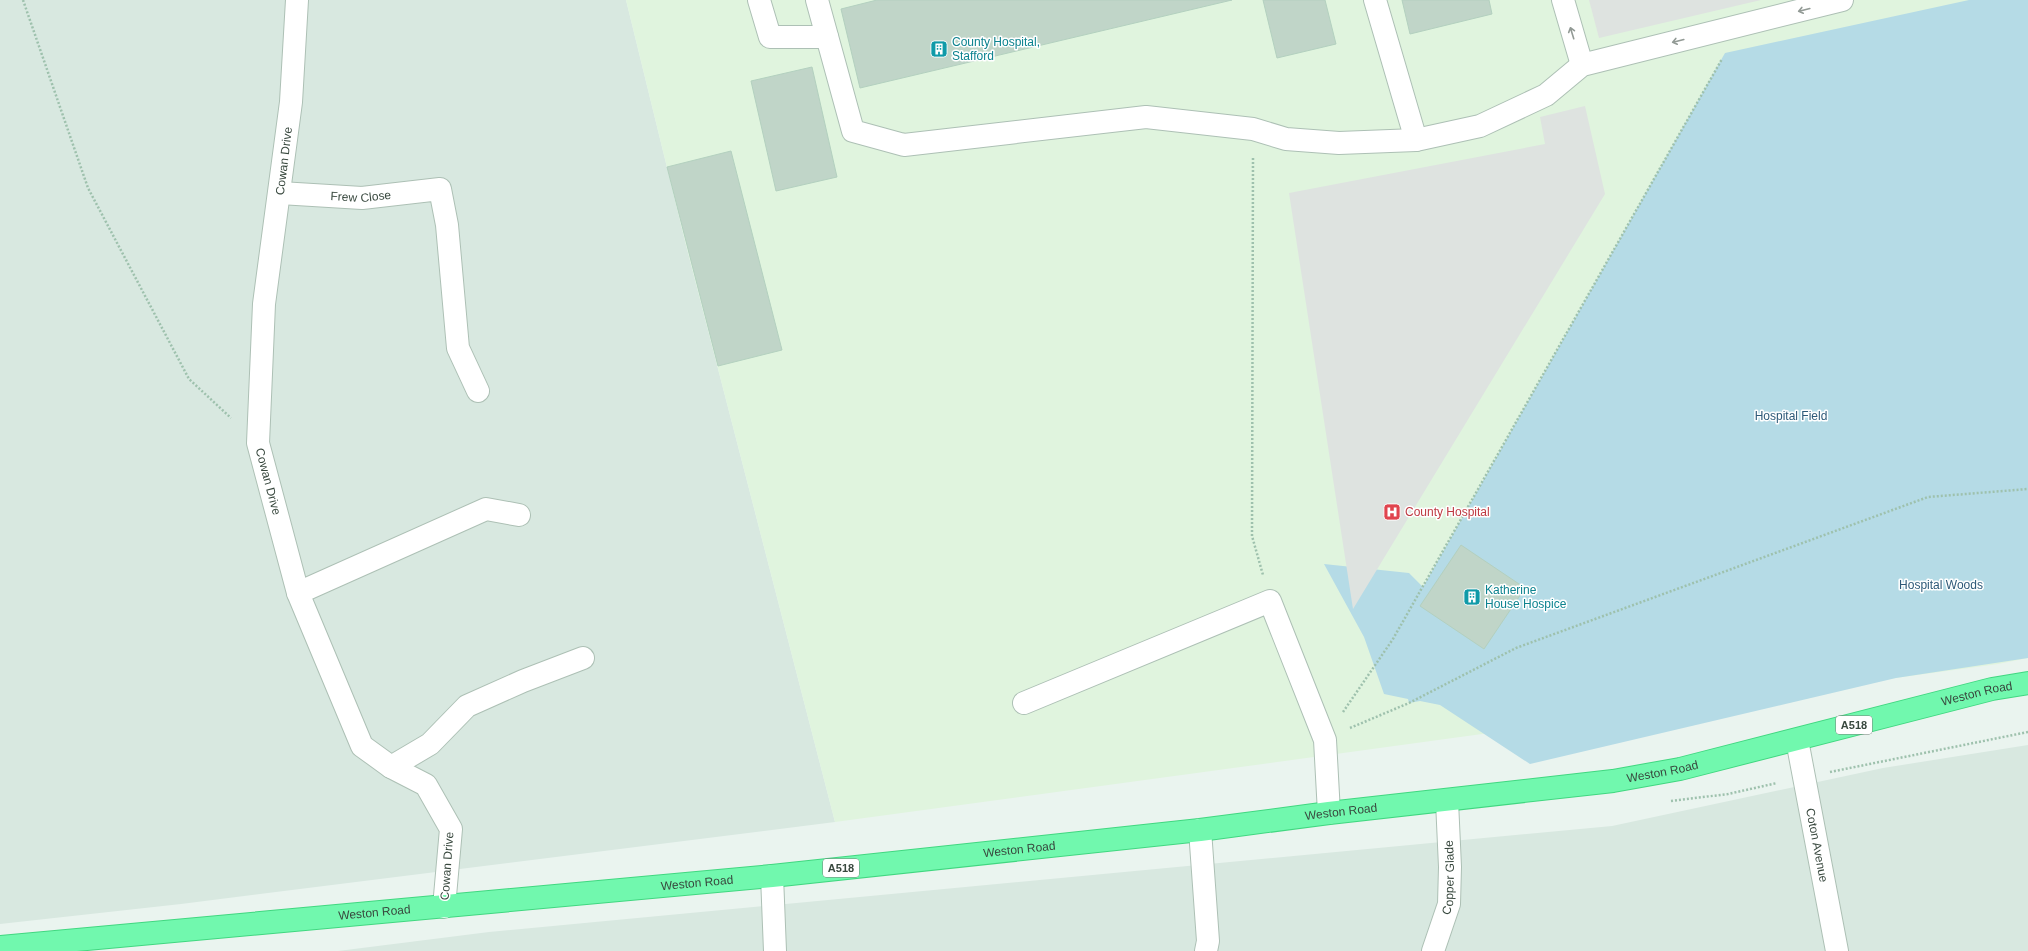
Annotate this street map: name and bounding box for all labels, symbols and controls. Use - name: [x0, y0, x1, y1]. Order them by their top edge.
- one-way arrow: [1798, 6, 1811, 14]
- one-way arrow: [1568, 26, 1575, 39]
- place label: County Hospital, Stafford: [952, 35, 1040, 63]
- one-way arrow: [1672, 38, 1685, 46]
- building icon: County Hospital, Stafford: [929, 39, 949, 59]
- street label: Cowan Drive: [273, 126, 295, 196]
- street label: Frew Close: [330, 188, 392, 205]
- park label: Hospital Field: [1755, 409, 1827, 423]
- street label: Cowan Drive: [253, 447, 284, 517]
- hospital icon: County Hospital: [1382, 502, 1402, 522]
- place label: County Hospital: [1405, 505, 1490, 519]
- park label: Hospital Woods: [1899, 578, 1983, 592]
- place label: Katherine House Hospice: [1485, 583, 1567, 611]
- building icon: Katherine House Hospice: [1462, 587, 1482, 607]
- street label: Weston Road: [1940, 679, 2013, 709]
- road number: A518: [1836, 716, 1872, 734]
- street label: Weston Road: [1626, 758, 1700, 785]
- street label: Weston Road: [1304, 801, 1378, 823]
- street label: Coton Avenue: [1803, 807, 1831, 884]
- street label: Cowan Drive: [438, 831, 456, 901]
- street label: Weston Road: [982, 839, 1056, 860]
- street label: Copper Glade: [1439, 840, 1457, 917]
- road number: A518: [823, 859, 859, 877]
- street label: Weston Road: [660, 873, 734, 893]
- street label: Weston Road: [338, 902, 411, 923]

